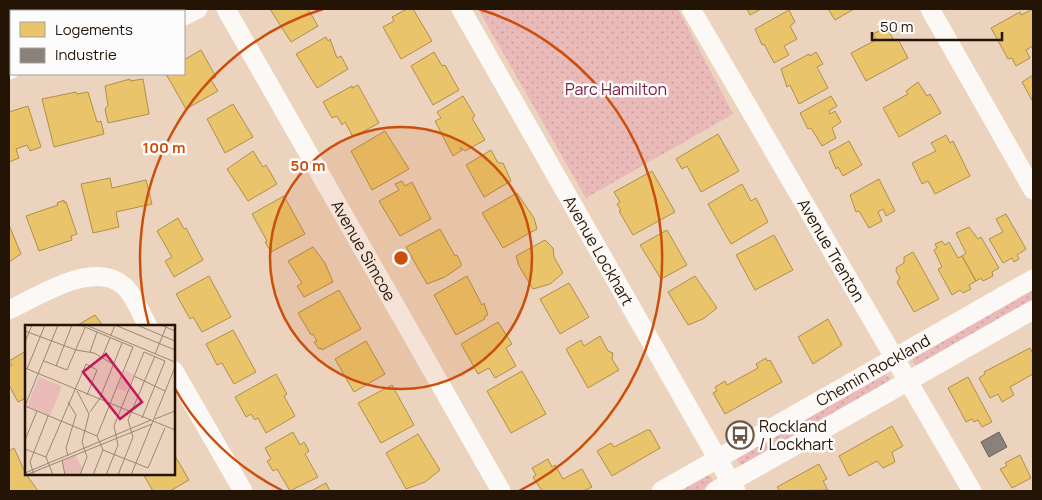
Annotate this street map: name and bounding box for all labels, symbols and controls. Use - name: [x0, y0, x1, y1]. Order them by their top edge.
- legend: [10, 10, 185, 75]
- scale bar: [872, 10, 1002, 42]
- text: 50 m: [880, 16, 914, 37]
- text: Logements: [55, 19, 133, 40]
- text: Industrie: [55, 44, 117, 65]
- park label: Parc Hamilton: [565, 78, 667, 100]
- text: 100 m: [143, 137, 185, 158]
- text: 50 m: [290, 155, 326, 176]
- street label: Avenue Lockhart: [559, 192, 639, 309]
- street label: Avenue Trenton: [793, 194, 870, 306]
- street label: Avenue Simcoe: [326, 196, 401, 305]
- centre of rings: [392, 249, 410, 267]
- inset map: [25, 325, 175, 475]
- street label: Chemin Rockland: [812, 329, 934, 411]
- place label: Rockland / Lockhart: [759, 415, 833, 455]
- bus stop icon: Rockland / Lockhart: [725, 420, 755, 450]

